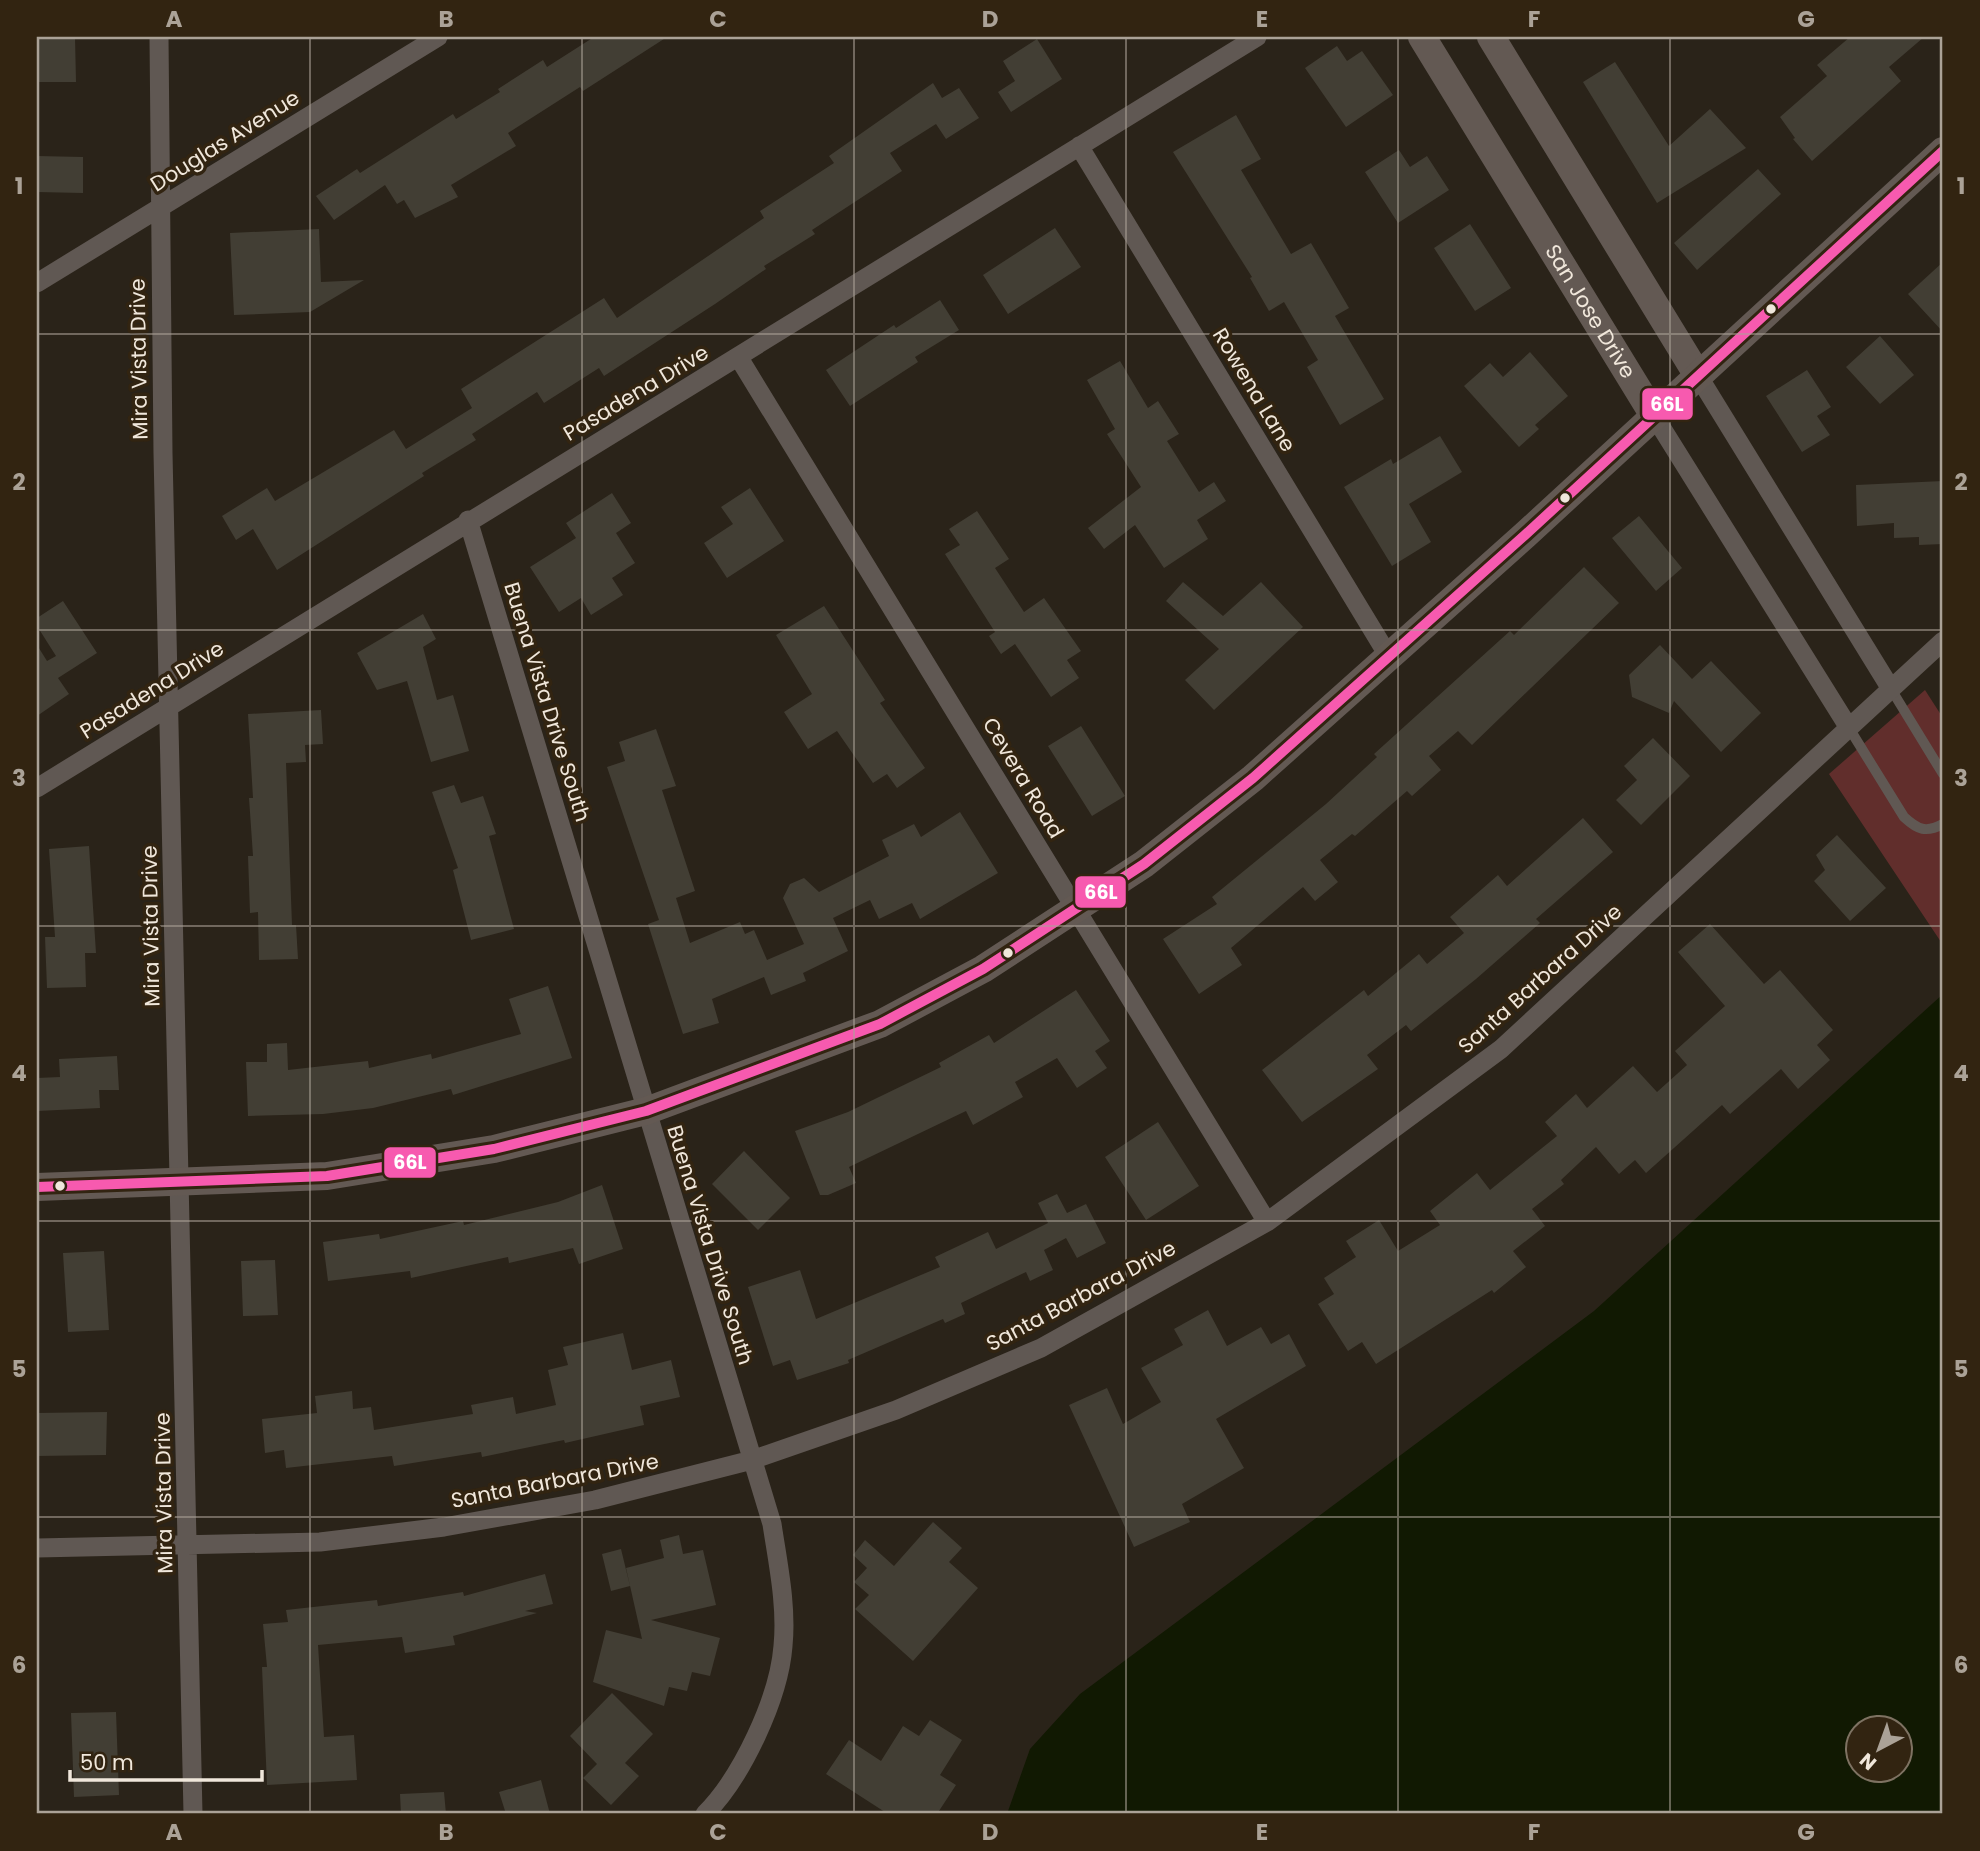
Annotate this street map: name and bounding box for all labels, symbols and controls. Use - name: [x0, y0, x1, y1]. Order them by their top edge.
- text: A: [166, 3, 183, 35]
- text: B: [438, 3, 454, 35]
- text: C: [709, 3, 727, 35]
- text: D: [982, 3, 998, 35]
- text: E: [1256, 3, 1268, 35]
- text: F: [1528, 3, 1540, 35]
- text: G: [1797, 3, 1815, 35]
- street label: Douglas Avenue: [145, 83, 305, 198]
- text: 1: [15, 170, 23, 202]
- text: 1: [1957, 170, 1965, 202]
- street label: San Jose Drive: [1538, 239, 1643, 384]
- street label: Mira Vista Drive: [123, 278, 154, 440]
- unlabelled marker: [1764, 302, 1778, 316]
- street label: Rowena Lane: [1206, 323, 1303, 457]
- street label: Pasadena Drive: [558, 338, 714, 447]
- line badge: 66L: [1641, 387, 1694, 421]
- text: 66L: [1650, 391, 1684, 418]
- text: 2: [12, 466, 26, 498]
- text: 2: [1954, 466, 1968, 498]
- unlabelled marker: [1558, 491, 1572, 505]
- street label: Buena Vista Drive South: [497, 579, 598, 825]
- street label: Pasadena Drive: [74, 634, 229, 745]
- street label: Cevera Road: [976, 712, 1071, 844]
- text: 3: [12, 762, 26, 794]
- text: 3: [1954, 762, 1968, 794]
- street label: Mira Vista Drive: [135, 845, 166, 1007]
- line badge: 66L: [1074, 875, 1127, 909]
- text: 66L: [1084, 879, 1118, 906]
- street label: Santa Barbara Drive: [1452, 897, 1628, 1060]
- unlabelled marker: [1001, 946, 1015, 960]
- text: 4: [11, 1057, 27, 1089]
- text: 4: [1953, 1057, 1969, 1089]
- street label: Buena Vista Drive South: [660, 1122, 761, 1368]
- line badge: 66L: [383, 1146, 437, 1179]
- text: 66L: [393, 1149, 427, 1176]
- unlabelled marker: [53, 1179, 67, 1193]
- street label: Santa Barbara Drive: [981, 1233, 1181, 1358]
- text: 5: [12, 1353, 26, 1385]
- text: 5: [1954, 1353, 1968, 1385]
- street label: Mira Vista Drive: [148, 1412, 179, 1574]
- street label: Santa Barbara Drive: [449, 1446, 661, 1515]
- text: 6: [12, 1649, 26, 1681]
- text: 6: [1954, 1649, 1968, 1681]
- north arrow: [1843, 1714, 1913, 1784]
- scale bar: [70, 1739, 262, 1783]
- text: N: [1854, 1747, 1882, 1776]
- text: 50 m: [80, 1748, 134, 1777]
- text: A: [166, 1816, 183, 1848]
- text: B: [438, 1816, 454, 1848]
- text: C: [709, 1816, 727, 1848]
- text: D: [982, 1816, 998, 1848]
- text: E: [1256, 1816, 1268, 1848]
- text: F: [1528, 1816, 1540, 1848]
- text: G: [1797, 1816, 1815, 1848]

